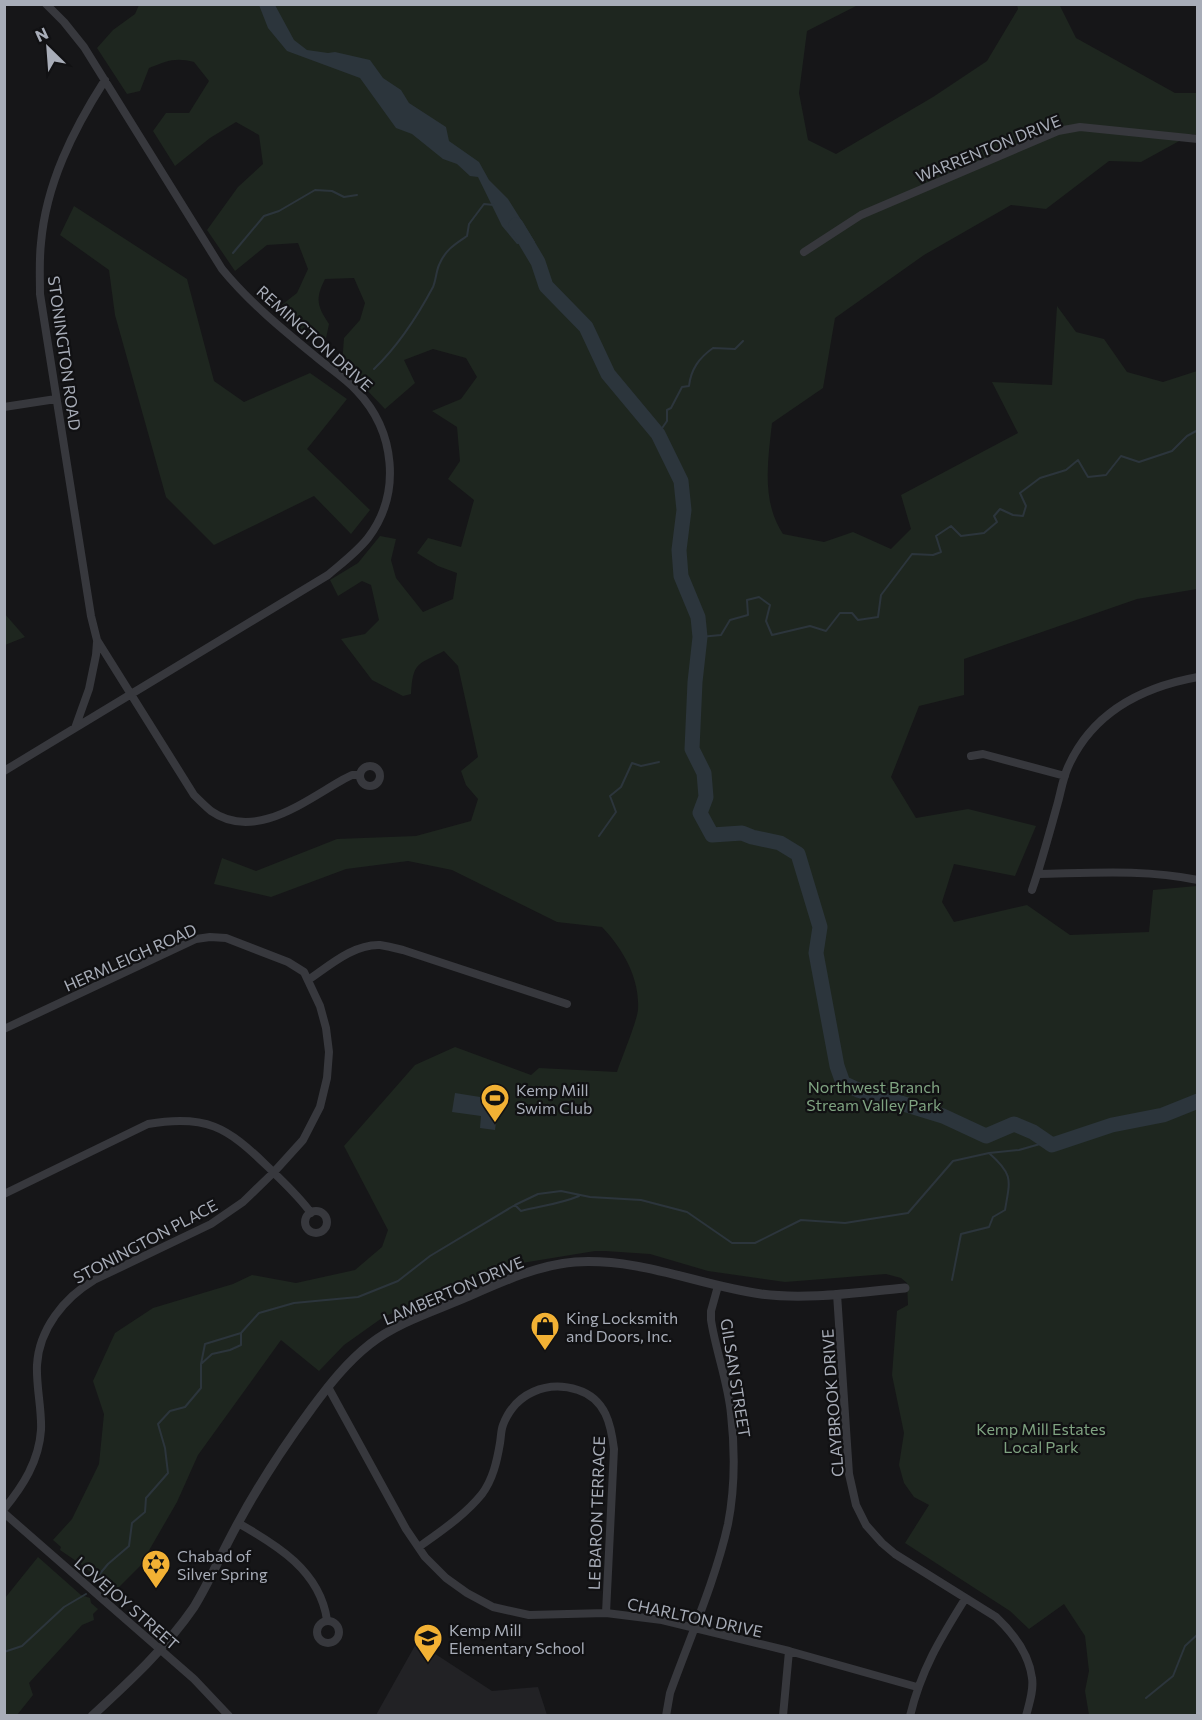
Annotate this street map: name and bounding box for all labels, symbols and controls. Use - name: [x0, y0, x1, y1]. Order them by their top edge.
- north arrow: [18, 18, 78, 78]
- text: N: [32, 23, 51, 45]
- street label: WARRENTON DRIVE: [913, 110, 1063, 186]
- street label: STONINGTON ROAD: [45, 274, 85, 432]
- street label: REMINGTON DRIVE: [253, 281, 377, 395]
- street label: HERMLEIGH ROAD: [61, 919, 199, 995]
- park label: Northwest Branch Stream Valley Park: [806, 1077, 942, 1114]
- place label: Kemp Mill Swim Club: [516, 1080, 592, 1117]
- sports icon: Kemp Mill Swim Club: [479, 1082, 511, 1124]
- street label: STONINGTON PLACE: [70, 1195, 220, 1287]
- street label: LAMBERTON DRIVE: [380, 1252, 526, 1328]
- place label: King Locksmith and Doors, Inc.: [566, 1308, 678, 1345]
- shop icon: King Locksmith and Doors, Inc.: [529, 1310, 561, 1352]
- street label: GILSAN STREET: [717, 1317, 755, 1439]
- street label: CLAYBROOK DRIVE: [817, 1328, 847, 1478]
- park label: Kemp Mill Estates Local Park: [976, 1419, 1106, 1456]
- street label: LE BARON TERRACE: [584, 1436, 608, 1590]
- place label: Chabad of Silver Spring: [177, 1546, 268, 1583]
- synagogue icon: Chabad of Silver Spring: [140, 1548, 172, 1590]
- street label: LOVEJOY STREET: [71, 1552, 183, 1654]
- street label: CHARLTON DRIVE: [626, 1593, 764, 1641]
- place label: Kemp Mill Elementary School: [449, 1620, 585, 1657]
- school or university icon: Kemp Mill Elementary School: [412, 1622, 444, 1664]

